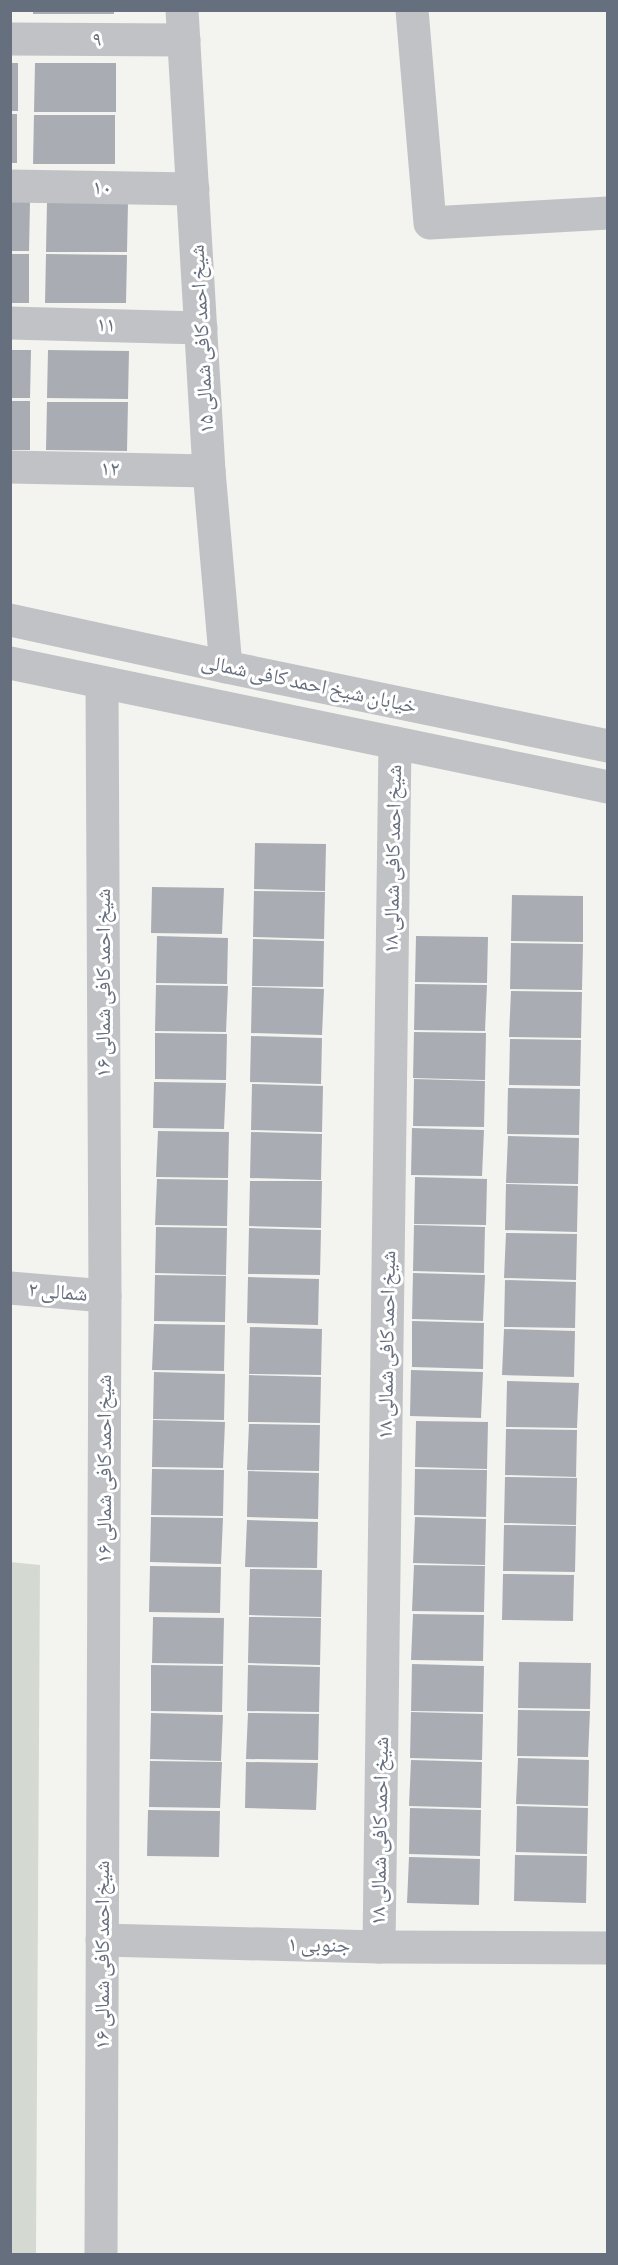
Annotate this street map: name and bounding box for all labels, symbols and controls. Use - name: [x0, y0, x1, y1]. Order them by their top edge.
- street label: ۹: [92, 29, 102, 50]
- street label: ۱۰: [92, 177, 112, 199]
- street label: شیخ احمد کافی شمالی ۱۵: [187, 244, 219, 434]
- street label: ۱۱: [96, 314, 116, 336]
- street label: ۱۲: [100, 458, 120, 480]
- street label: خیابان شیخ احمد کافی شمالی: [199, 651, 419, 719]
- street label: شیخ احمد کافی شمالی ۱۸: [381, 764, 407, 954]
- street label: شیخ احمد کافی شمالی ۱۶: [93, 888, 116, 1078]
- street label: شیخ احمد کافی شمالی ۱۸: [375, 1250, 401, 1440]
- street label: ۲ شمالی: [27, 1279, 89, 1307]
- street label: شیخ احمد کافی شمالی ۱۶: [94, 1374, 117, 1564]
- street label: شیخ احمد کافی شمالی ۱۸: [368, 1736, 394, 1926]
- street label: شیخ احمد کافی شمالی ۱۶: [92, 1860, 115, 2050]
- street label: جنوبی ۱: [288, 1934, 350, 1958]

